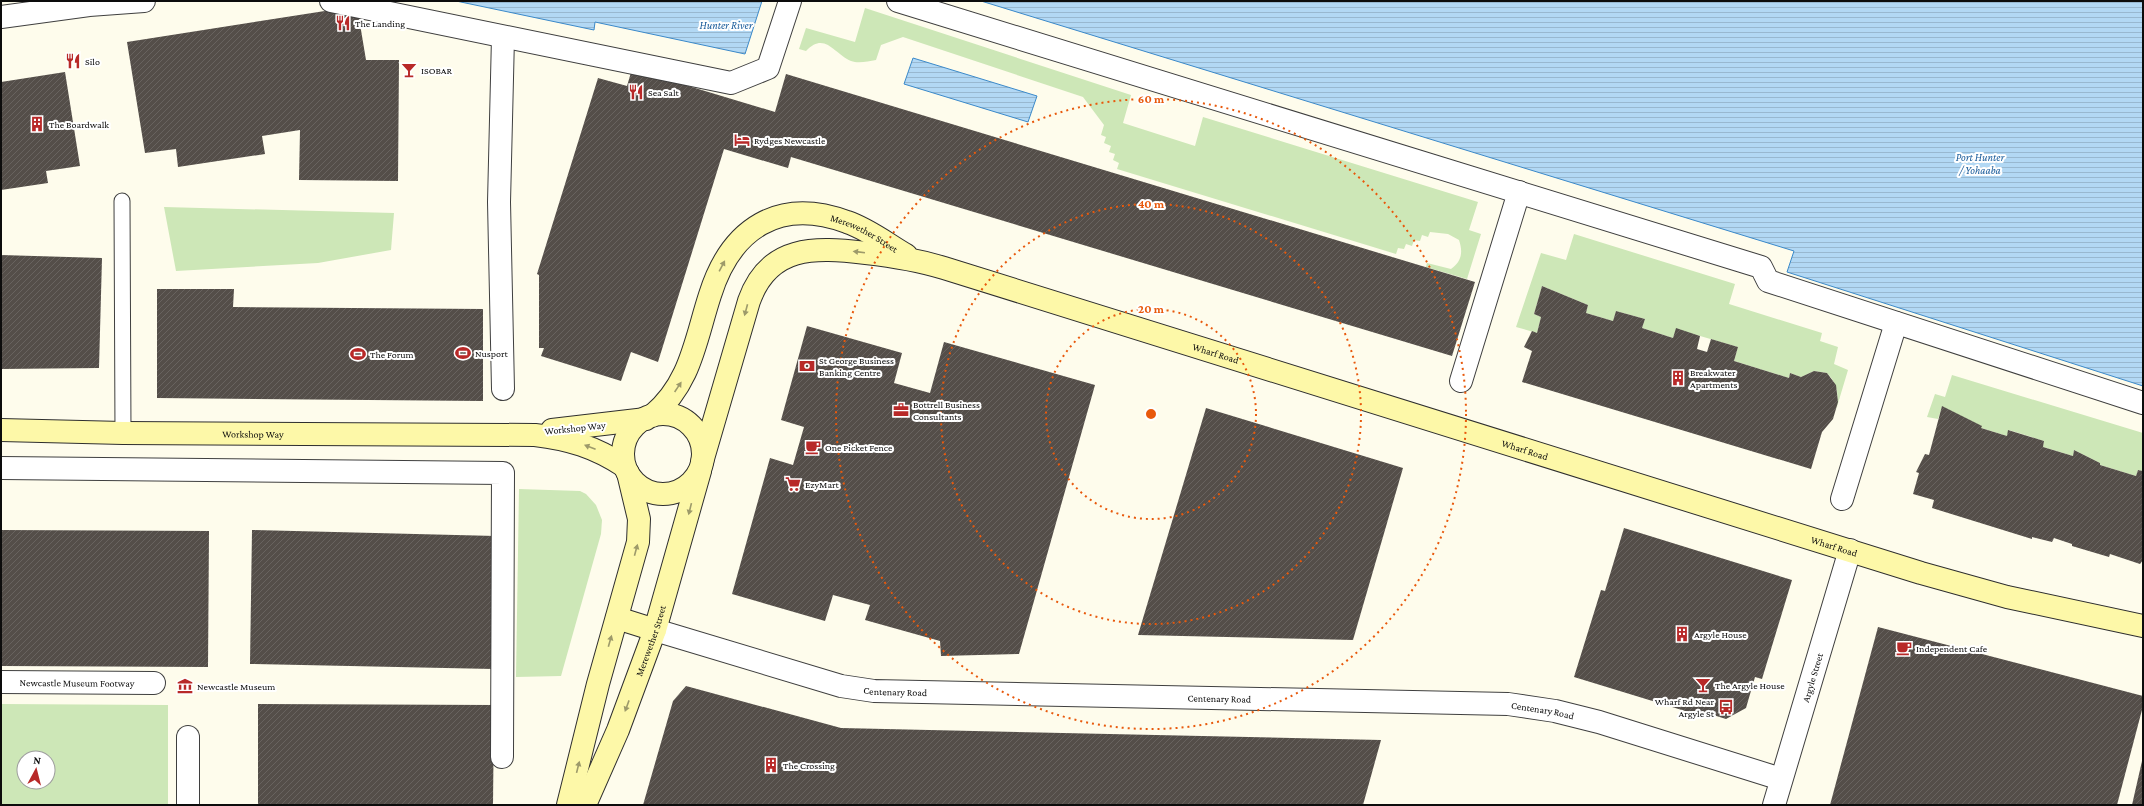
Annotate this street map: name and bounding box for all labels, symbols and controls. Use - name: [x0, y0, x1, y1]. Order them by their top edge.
- restaurant icon: The Landing: [334, 14, 352, 32]
- place label: The Landing: [355, 18, 405, 29]
- water label: Hunter River: [699, 19, 754, 31]
- restaurant icon: Silo: [64, 52, 82, 70]
- place label: Silo: [85, 56, 100, 67]
- bar icon: ISOBAR: [400, 61, 418, 79]
- place label: ISOBAR: [421, 65, 453, 76]
- restaurant icon: Sea Salt: [627, 83, 645, 101]
- place label: Sea Salt: [648, 87, 680, 98]
- text: 60 m: [1138, 92, 1165, 106]
- building icon: The Boardwalk: [28, 115, 46, 133]
- place label: The Boardwalk: [49, 119, 109, 130]
- hotel icon: Rydges Newcastle: [733, 131, 751, 149]
- place label: Rydges Newcastle: [754, 135, 826, 146]
- water label: Port Hunter / Yohaaba: [1956, 151, 2005, 176]
- text: 40 m: [1138, 197, 1165, 211]
- street label: Merewether Street: [829, 212, 901, 255]
- one-way arrow: [853, 249, 865, 255]
- one-way arrow: [719, 260, 725, 271]
- text: 20 m: [1138, 302, 1165, 316]
- one-way arrow: [743, 305, 749, 317]
- street label: Wharf Road: [1191, 340, 1241, 365]
- sports icon: Nusport: [454, 344, 472, 362]
- sports icon: The Forum: [349, 345, 367, 363]
- place label: Nusport: [475, 348, 509, 359]
- place label: The Forum: [370, 349, 414, 360]
- place label: St George Business Banking Centre: [819, 355, 894, 378]
- bank icon: St George Business Banking Centre: [798, 357, 816, 375]
- place label: Breakwater Apartments: [1690, 367, 1737, 390]
- building icon: Breakwater Apartments: [1669, 369, 1687, 387]
- one-way arrow: [674, 382, 682, 392]
- place label: Bottrell Business Consultants: [913, 399, 980, 422]
- office icon: Bottrell Business Consultants: [892, 401, 910, 419]
- centre of rings: [1144, 407, 1158, 421]
- street label: Workshop Way: [544, 419, 606, 437]
- street label: Workshop Way: [222, 428, 284, 439]
- street label: Wharf Road: [1501, 437, 1550, 462]
- cafe icon: One Picket Fence: [804, 438, 822, 456]
- place label: One Picket Fence: [825, 442, 893, 453]
- one-way arrow: [583, 443, 595, 449]
- supermarket icon: EzyMart: [784, 475, 802, 493]
- place label: EzyMart: [805, 479, 840, 490]
- one-way arrow: [687, 503, 693, 515]
- street label: Wharf Road: [1810, 534, 1860, 559]
- one-way arrow: [633, 544, 639, 556]
- street label: Merewether Street: [633, 603, 667, 678]
- building icon: Argyle House: [1673, 625, 1691, 643]
- place label: Argyle House: [1694, 629, 1747, 640]
- one-way arrow: [607, 635, 613, 647]
- cafe icon: Independent Cafe: [1895, 639, 1913, 657]
- place label: Independent Cafe: [1916, 643, 1988, 654]
- street label: Argyle Street: [1799, 651, 1825, 704]
- bar icon: The Argyle House: [1694, 676, 1712, 694]
- street label: Newcastle Museum Footway: [20, 677, 135, 688]
- museum icon: Newcastle Museum: [176, 677, 194, 695]
- place label: The Argyle House: [1715, 680, 1785, 691]
- place label: Newcastle Museum: [197, 681, 275, 692]
- street label: Centenary Road: [863, 684, 928, 698]
- street label: Centenary Road: [1187, 692, 1252, 704]
- place label: Wharf Rd Near Argyle St: [1655, 696, 1715, 719]
- bus stop icon: Wharf Rd Near Argyle St: [1717, 698, 1735, 716]
- street label: Centenary Road: [1511, 699, 1576, 721]
- one-way arrow: [623, 701, 629, 713]
- north arrow: [16, 750, 56, 790]
- text: N: [33, 754, 42, 767]
- building icon: The Crossing: [762, 756, 780, 774]
- place label: The Crossing: [783, 760, 835, 771]
- one-way arrow: [575, 761, 581, 773]

